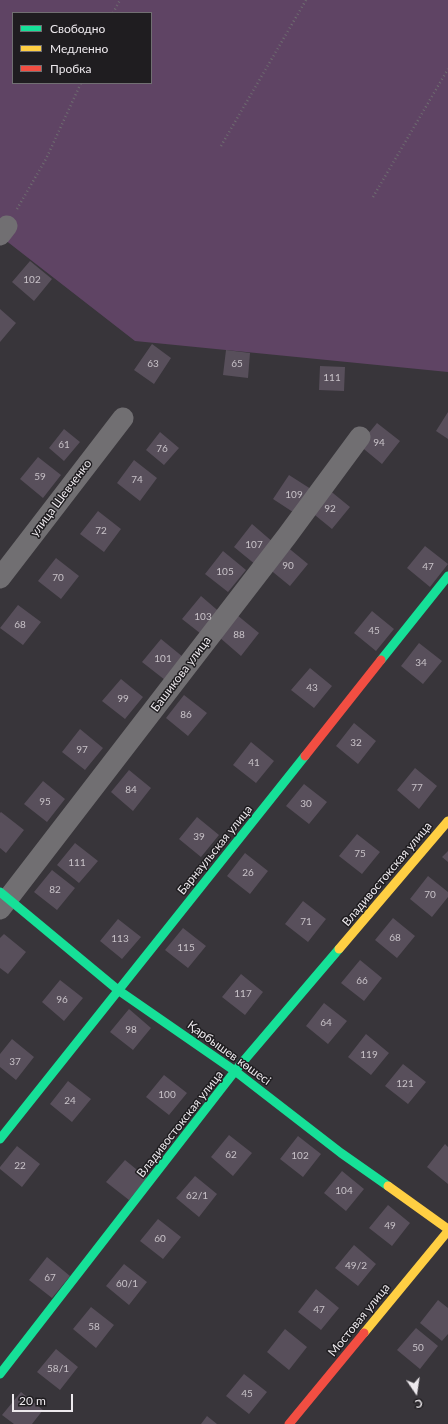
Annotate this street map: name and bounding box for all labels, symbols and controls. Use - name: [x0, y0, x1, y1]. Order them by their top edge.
- legend: [12, 12, 152, 84]
- text: Свободно: [50, 21, 105, 36]
- text: Медленно: [50, 41, 108, 56]
- text: Пробка: [50, 61, 91, 76]
- house number: 102: [23, 274, 41, 286]
- house number: 63: [147, 358, 159, 370]
- house number: 65: [231, 358, 243, 370]
- house number: 111: [323, 372, 341, 384]
- house number: 94: [373, 437, 385, 449]
- house number: 61: [58, 439, 70, 451]
- house number: 76: [156, 443, 168, 455]
- street label: улица Шевченко: [27, 457, 95, 539]
- house number: 59: [34, 471, 46, 483]
- house number: 74: [131, 474, 143, 486]
- house number: 109: [285, 489, 303, 501]
- house number: 92: [324, 503, 336, 515]
- house number: 72: [95, 525, 107, 537]
- house number: 107: [245, 539, 263, 551]
- house number: 90: [282, 560, 294, 572]
- house number: 47: [422, 561, 434, 573]
- house number: 105: [216, 566, 234, 578]
- house number: 70: [52, 572, 64, 584]
- house number: 103: [194, 611, 212, 623]
- house number: 68: [14, 619, 26, 631]
- house number: 45: [368, 625, 380, 637]
- house number: 88: [233, 629, 245, 641]
- street label: Башикова улица: [148, 633, 214, 715]
- house number: 101: [154, 653, 172, 665]
- house number: 34: [415, 657, 427, 669]
- house number: 43: [306, 682, 318, 694]
- house number: 99: [117, 693, 129, 705]
- house number: 86: [180, 709, 192, 721]
- house number: 32: [350, 737, 362, 749]
- house number: 97: [76, 744, 88, 756]
- house number: 41: [248, 757, 260, 769]
- house number: 77: [411, 782, 423, 794]
- house number: 84: [125, 784, 137, 796]
- house number: 95: [39, 796, 51, 808]
- house number: 30: [300, 798, 312, 810]
- street label: Барнаульская улица: [175, 802, 255, 898]
- street label: Владивостокская улица: [339, 819, 435, 929]
- house number: 39: [193, 831, 205, 843]
- house number: 75: [354, 848, 366, 860]
- house number: 111: [68, 857, 86, 869]
- house number: 26: [242, 867, 254, 879]
- house number: 82: [49, 884, 61, 896]
- house number: 70: [424, 889, 436, 901]
- house number: 71: [300, 916, 312, 928]
- house number: 68: [389, 932, 401, 944]
- house number: 113: [111, 933, 129, 945]
- house number: 115: [177, 942, 195, 954]
- house number: 66: [356, 975, 368, 987]
- house number: 117: [234, 988, 252, 1000]
- house number: 96: [56, 994, 68, 1006]
- house number: 64: [320, 1017, 332, 1029]
- street label: Қарбышев көшесі: [184, 1018, 274, 1088]
- house number: 98: [125, 1024, 137, 1036]
- house number: 119: [360, 1049, 378, 1061]
- house number: 37: [9, 1056, 21, 1068]
- street label: Владивостокская улица: [134, 1068, 226, 1180]
- house number: 121: [396, 1078, 414, 1090]
- house number: 100: [158, 1089, 176, 1101]
- house number: 24: [64, 1095, 76, 1107]
- house number: 62: [225, 1149, 237, 1161]
- house number: 102: [291, 1150, 309, 1162]
- house number: 22: [14, 1160, 26, 1172]
- house number: 104: [335, 1185, 353, 1197]
- house number: 62/1: [186, 1190, 208, 1202]
- house number: 49: [384, 1220, 396, 1232]
- house number: 60: [154, 1233, 166, 1245]
- house number: 49/2: [345, 1260, 367, 1272]
- house number: 67: [44, 1272, 56, 1284]
- house number: 60/1: [116, 1278, 138, 1290]
- street label: Мостовая улица: [325, 1281, 393, 1359]
- house number: 47: [313, 1304, 325, 1316]
- house number: 58: [88, 1321, 100, 1333]
- house number: 50: [412, 1342, 424, 1354]
- house number: 58/1: [47, 1363, 69, 1375]
- north arrow: [396, 1372, 436, 1412]
- scale bar: [14, 1386, 75, 1412]
- house number: 45: [241, 1388, 253, 1400]
- text: 20 m: [19, 1393, 46, 1408]
- text: С: [414, 1397, 424, 1411]

